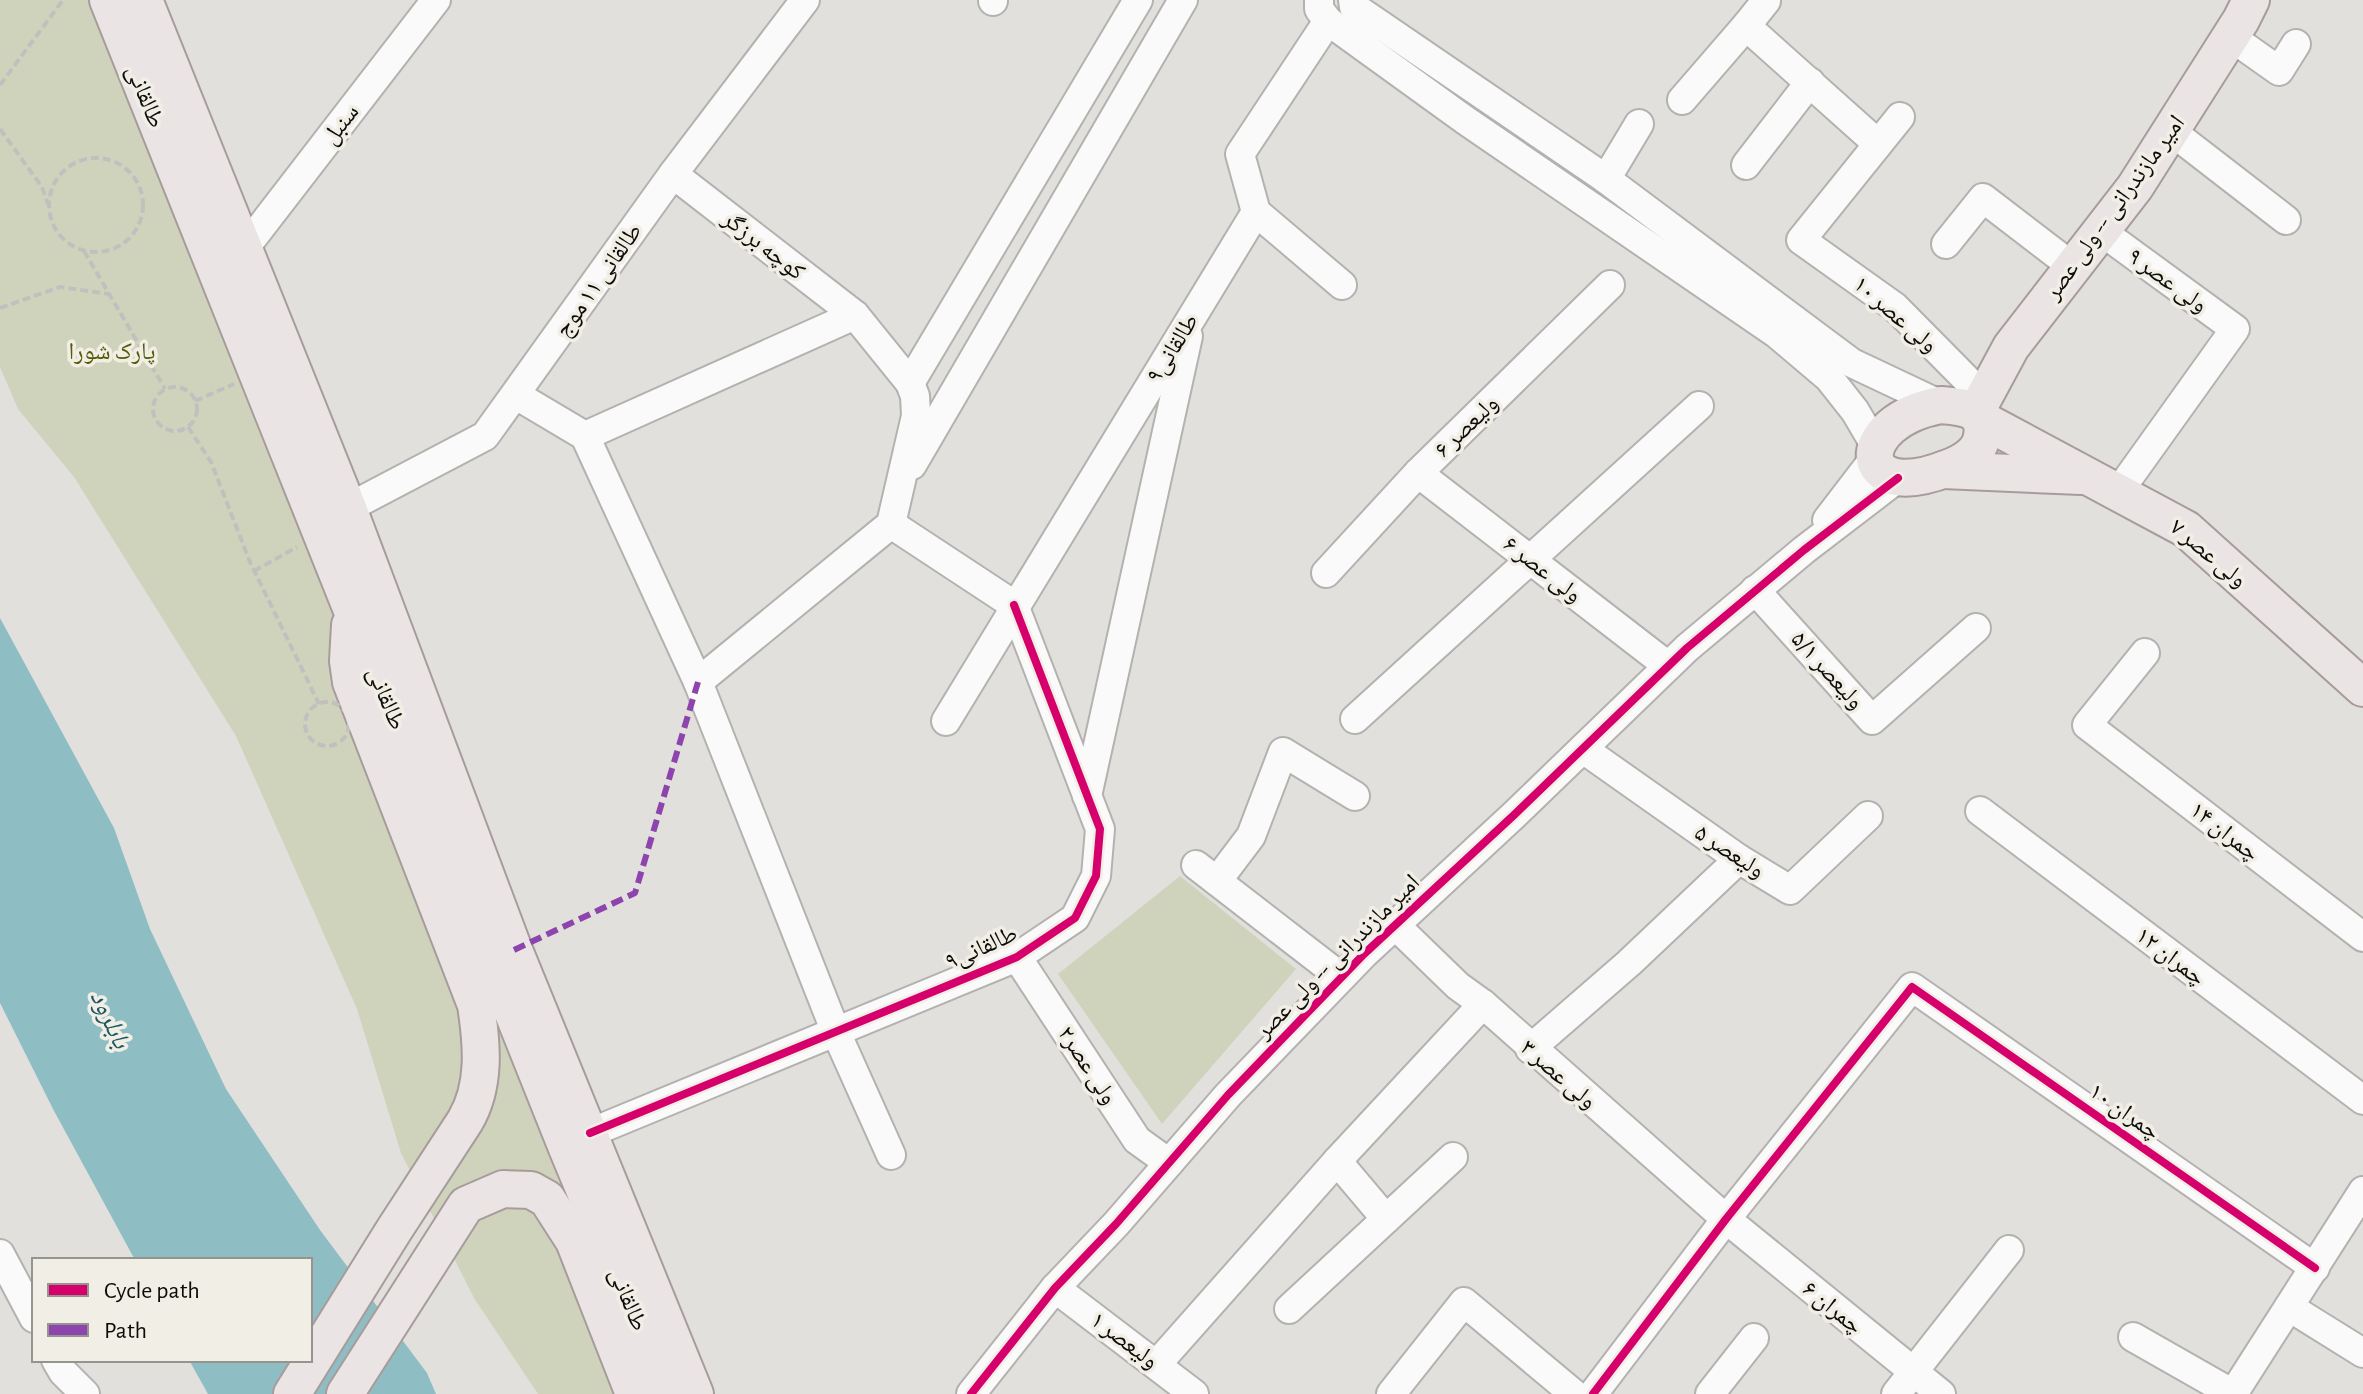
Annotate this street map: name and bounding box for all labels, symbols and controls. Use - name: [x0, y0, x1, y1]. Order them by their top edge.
- street label: طالقانی: [121, 62, 168, 132]
- street label: سنبل: [318, 100, 365, 150]
- street label: امیر مازندرانی -- ولی عصر: [2040, 111, 2190, 306]
- street label: کوچه برزگر: [717, 206, 809, 286]
- street label: طالقانی ۱۱ موج: [551, 219, 648, 343]
- street label: ولی عصر ۹: [2123, 244, 2212, 318]
- street label: ولی عصر ۱۰: [1848, 272, 1942, 358]
- street label: طالقانی۹: [1142, 310, 1204, 388]
- park label: پارک شورا: [69, 340, 155, 365]
- street label: ولیعصر ۶: [1430, 391, 1503, 463]
- street label: ولی عصر ۷: [2165, 515, 2251, 593]
- street label: ولی عصر ۶: [1498, 532, 1586, 608]
- street label: ولیعصر ۵/۱: [1786, 627, 1868, 715]
- street label: طالقانی: [362, 664, 409, 734]
- street label: چمران ۱۴: [2185, 798, 2263, 867]
- street label: ولیعصر ۵: [1690, 821, 1769, 883]
- street label: امیر مازندرانی -- ولی عصر: [1250, 870, 1425, 1045]
- street label: طالقانی۹: [942, 921, 1022, 975]
- street label: چمران ۱۲: [2131, 923, 2210, 991]
- water label: بابلرود: [85, 986, 135, 1054]
- street label: ولی عصر۲: [1052, 1022, 1121, 1110]
- street label: ولی عصر ۳: [1515, 1036, 1601, 1115]
- street label: چمران ۱۰: [2084, 1079, 2164, 1145]
- legend: [32, 1258, 312, 1362]
- street label: طالقانی: [604, 1265, 651, 1335]
- street label: چمران ۶: [1797, 1277, 1867, 1340]
- text: Cycle path: [104, 1279, 200, 1303]
- street label: ولیعصر ۱: [1086, 1308, 1163, 1374]
- text: Path: [104, 1319, 147, 1343]

